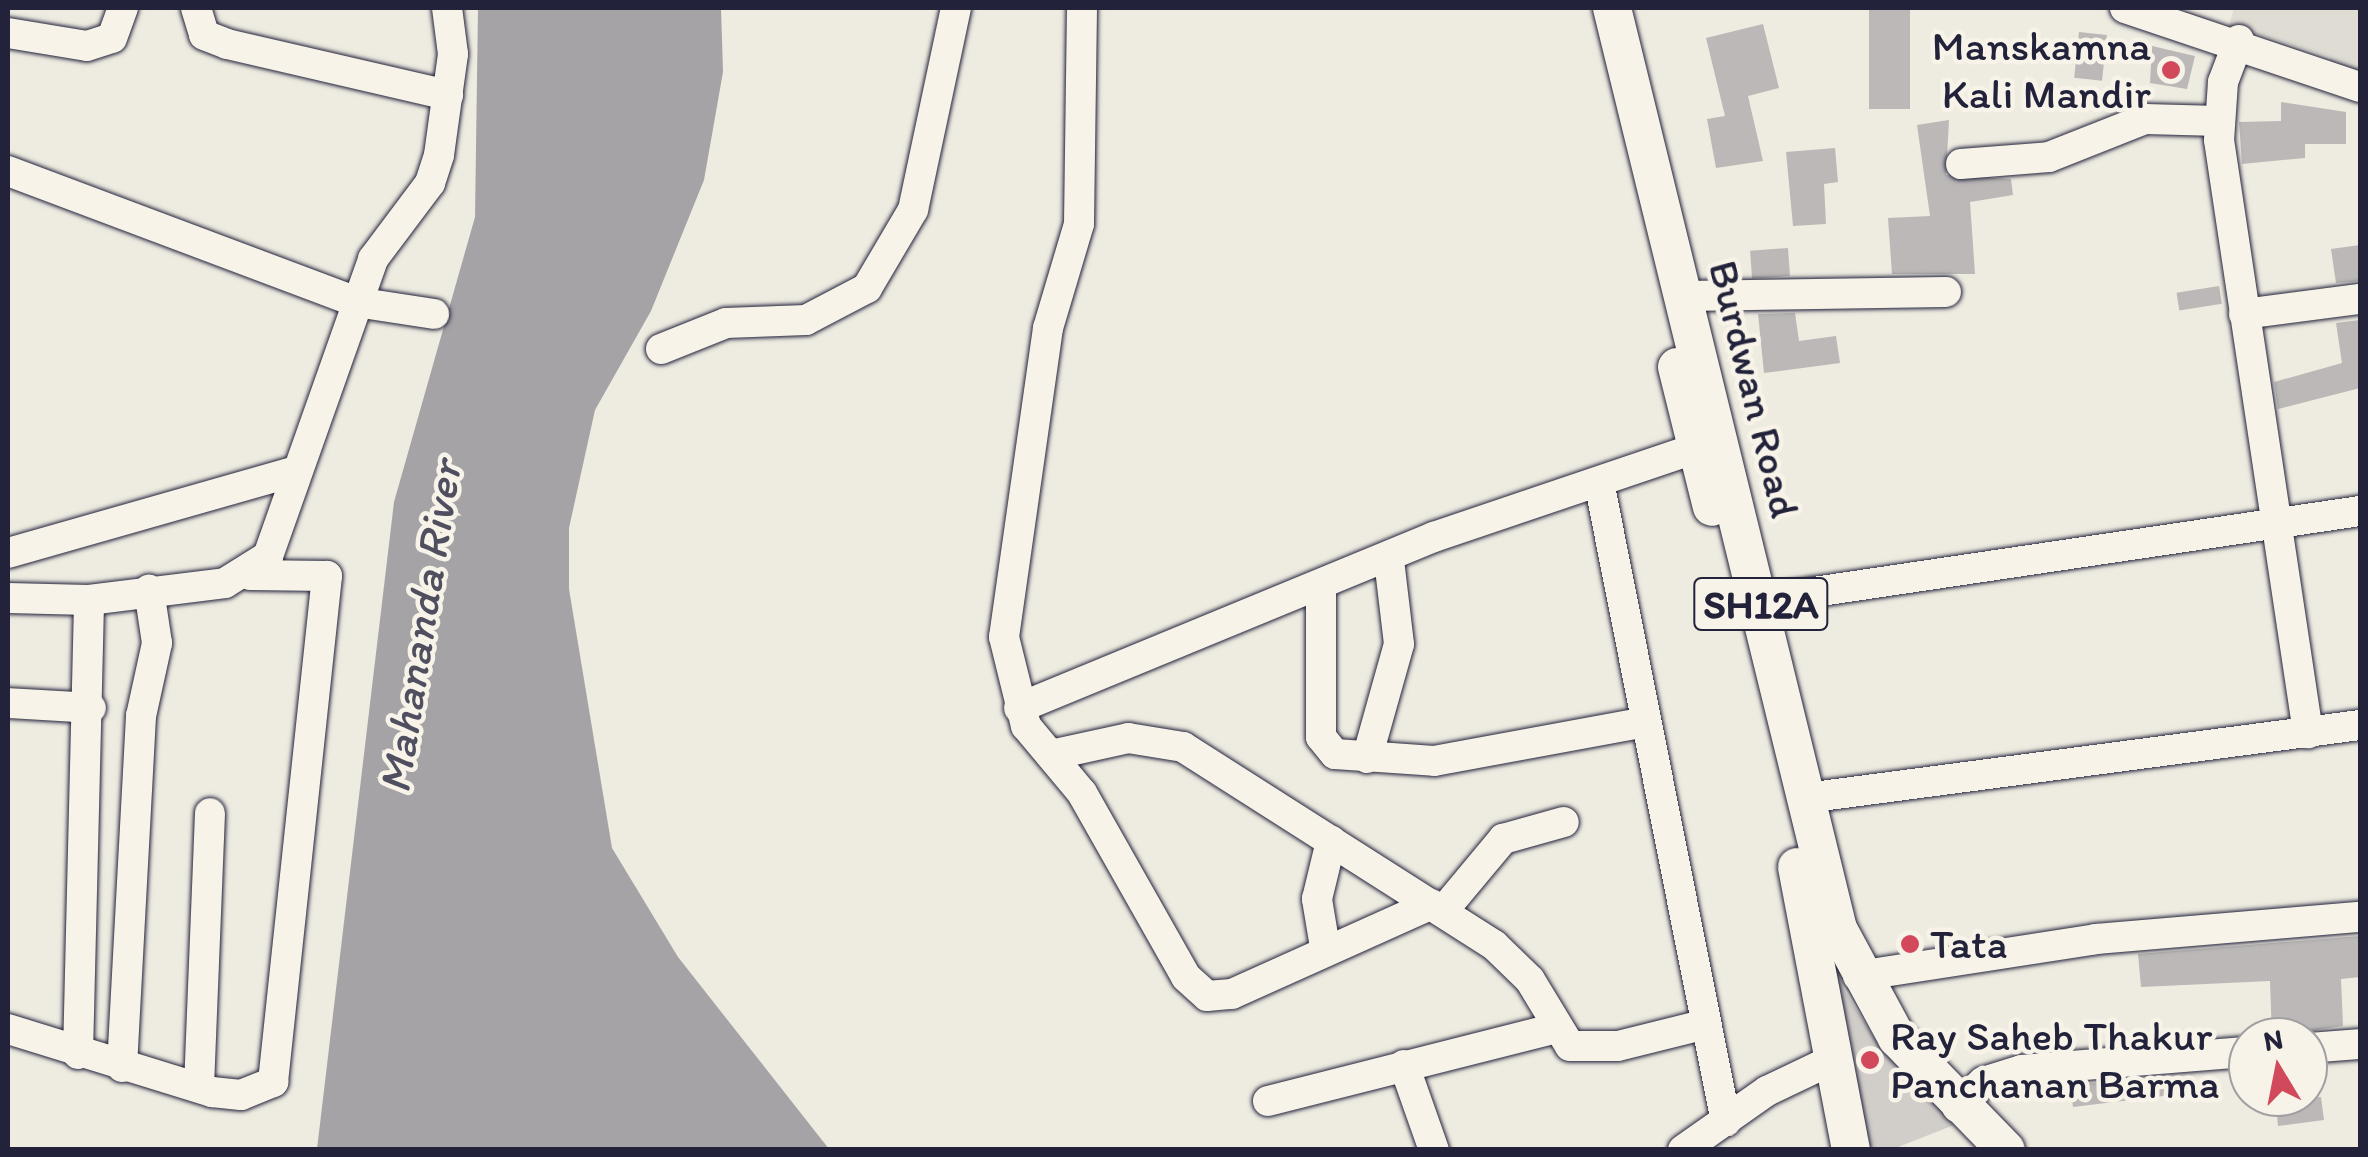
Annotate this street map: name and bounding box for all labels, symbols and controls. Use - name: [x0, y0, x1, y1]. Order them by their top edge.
- place label: Manskamna Kali Mandir: [1932, 21, 2151, 120]
- marker: Manskamna Kali Mandir: [2160, 59, 2182, 81]
- street label: Burdwan Road: [1698, 256, 1810, 522]
- water label: Mahananda River: [367, 458, 473, 796]
- road number: SH12A: [1691, 569, 1831, 639]
- place label: Tata: [1930, 919, 2008, 969]
- marker: Tata: [1899, 933, 1921, 955]
- place label: Ray Saheb Thakur Panchanan Barma: [1890, 1011, 2218, 1110]
- north arrow: [2228, 1017, 2328, 1117]
- text: N: [2261, 1021, 2285, 1058]
- marker: Ray Saheb Thakur Panchanan Barma: [1859, 1049, 1881, 1071]

